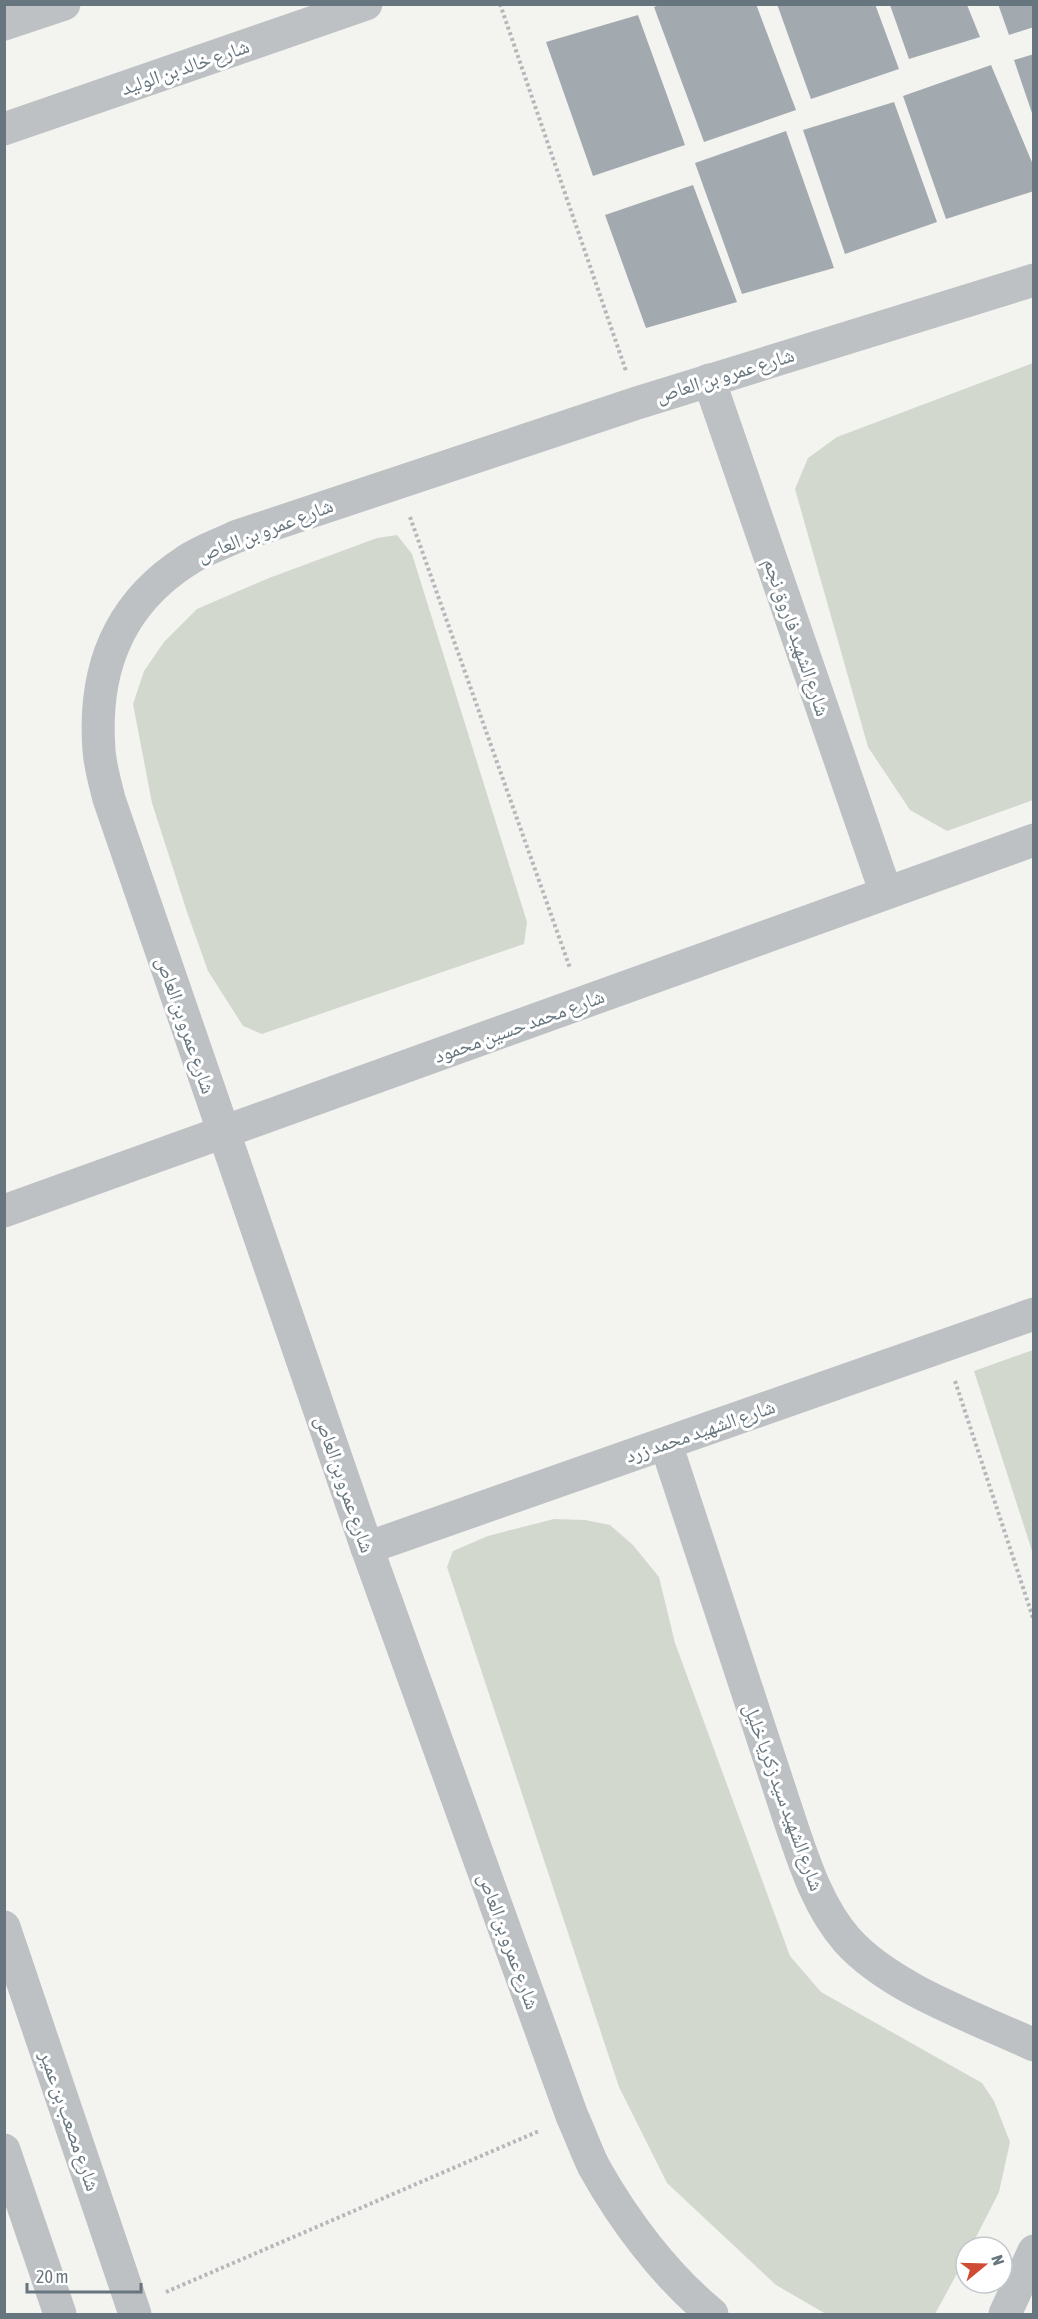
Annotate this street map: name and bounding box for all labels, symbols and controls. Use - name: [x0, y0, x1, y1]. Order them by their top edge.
- street label: شارع خالد بن الوليد: [118, 34, 253, 101]
- street label: شارع عمرو بن العاص: [653, 343, 797, 408]
- street label: شارع عمرو بن العاص: [194, 493, 337, 568]
- street label: شارع الشهيد فاروق نجم: [757, 555, 835, 720]
- street label: شارع عمرو بن العاص: [150, 953, 221, 1097]
- street label: شارع محمد حسين محمود: [430, 984, 608, 1069]
- street label: شارع الشهيد محمد زرد: [622, 1394, 778, 1469]
- street label: شارع عمرو بن العاص: [309, 1412, 380, 1556]
- street label: شارع الشهيد سيد زكريا خليل: [738, 1700, 829, 1894]
- street label: شارع عمرو بن العاص: [472, 1869, 545, 2013]
- street label: شارع مصعب بن عمير: [34, 2047, 105, 2194]
- north arrow: [954, 2235, 1014, 2295]
- text: N: [988, 2253, 1008, 2268]
- scale bar: [27, 2256, 141, 2294]
- text: 20 m: [36, 2266, 68, 2287]

